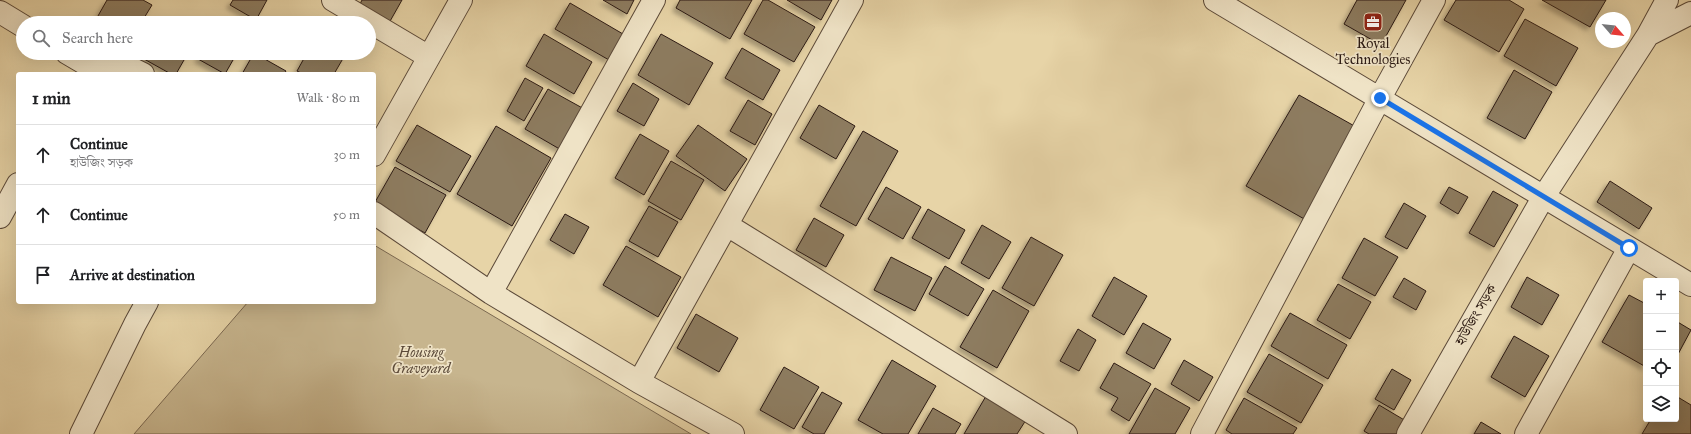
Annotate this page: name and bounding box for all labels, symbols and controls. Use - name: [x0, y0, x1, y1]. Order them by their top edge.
- office icon: Royal Technologies: [1362, 11, 1384, 33]
- north arrow: [1595, 12, 1631, 48]
- search box: [16, 16, 376, 60]
- icon: search: [30, 27, 52, 49]
- text: Search here: [62, 29, 133, 47]
- place label: Royal Technologies: [1336, 35, 1410, 68]
- text: 1 min: [32, 88, 71, 109]
- route end: [1371, 89, 1389, 107]
- text: Walk · 80 m: [297, 90, 360, 106]
- text: Continue: [70, 135, 128, 153]
- icon: ahead: [32, 144, 54, 166]
- text: 30 m: [334, 147, 360, 163]
- text: হাউজিং সড়ক: [70, 155, 133, 171]
- icon: ahead: [32, 204, 54, 226]
- text: Continue: [70, 206, 128, 224]
- text: 50 m: [333, 207, 360, 223]
- route start: [1620, 239, 1638, 257]
- icon: arrive: [32, 264, 54, 286]
- text: Arrive at destination: [70, 266, 195, 284]
- map controls: [1643, 278, 1679, 422]
- button: +: [1643, 278, 1679, 314]
- street label: হাউজিং সড়ক: [1450, 280, 1501, 349]
- button: −: [1643, 314, 1679, 350]
- park label: Housing Graveyard: [391, 344, 452, 377]
- button: locate: [1643, 350, 1679, 386]
- button: layers: [1643, 386, 1679, 422]

